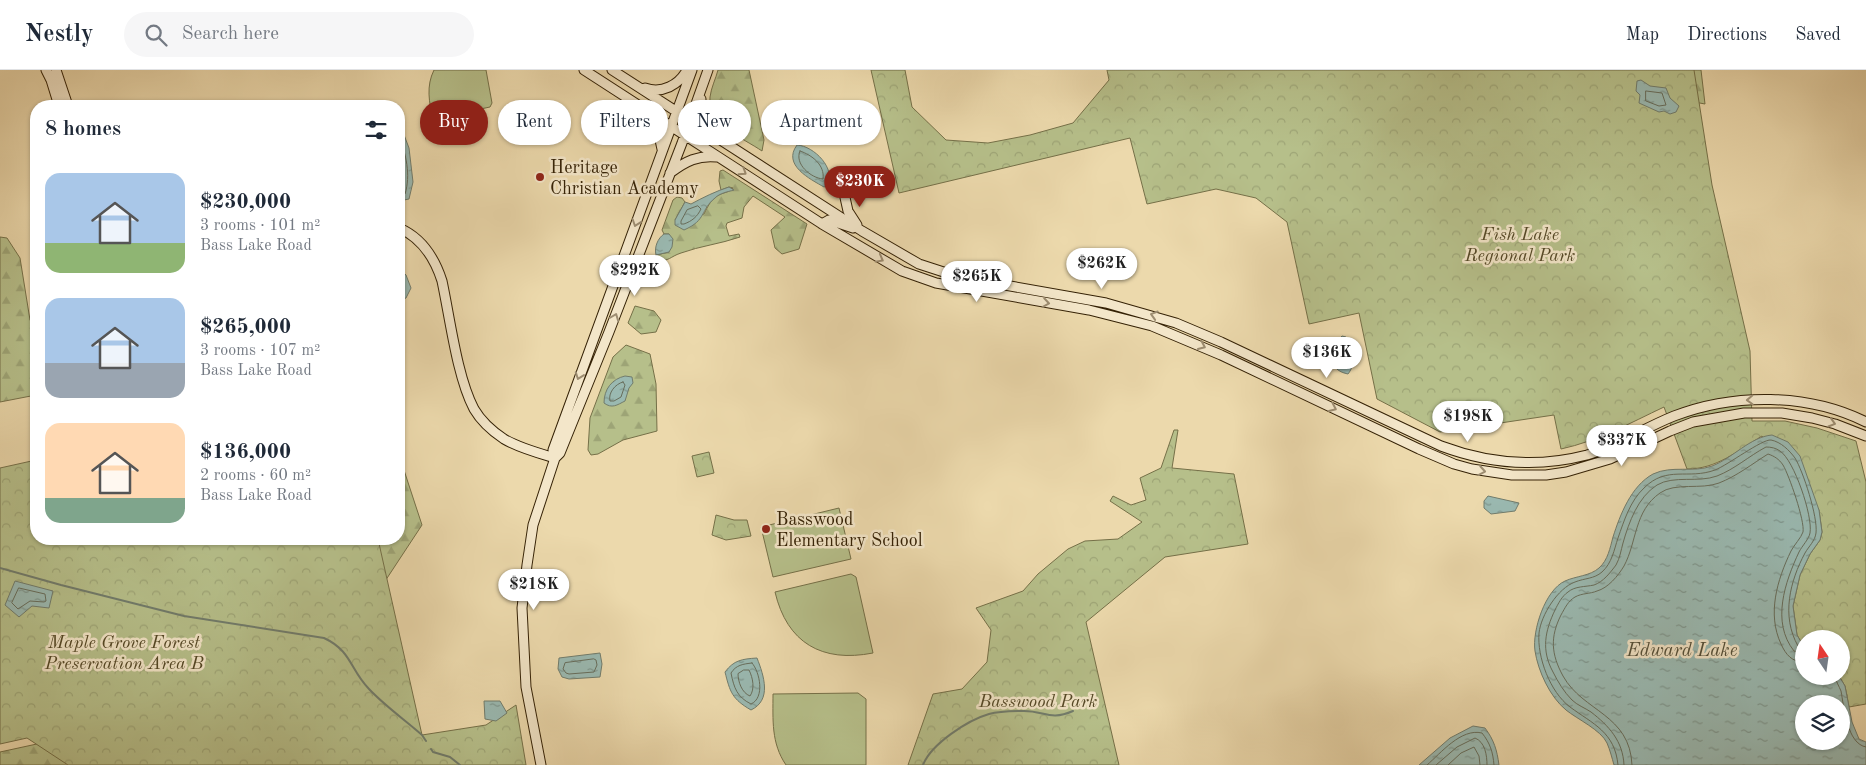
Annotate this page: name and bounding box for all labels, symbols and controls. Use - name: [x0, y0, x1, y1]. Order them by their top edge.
- search box: [124, 12, 474, 57]
- icon: search: [142, 21, 170, 49]
- text: Nestly: [25, 23, 94, 47]
- text: Search here: [182, 25, 279, 44]
- text: Map: [1626, 26, 1659, 44]
- text: Directions: [1687, 26, 1767, 44]
- text: Saved: [1795, 26, 1841, 44]
- chip: Buy: [420, 100, 488, 145]
- chip: Rent: [498, 100, 571, 145]
- chip: Filters: [581, 100, 668, 145]
- chip: New: [678, 100, 751, 145]
- chip: Apartment: [761, 100, 881, 145]
- icon: filters: [362, 116, 390, 144]
- text: 8 homes: [45, 119, 121, 140]
- place label: Heritage Christian Academy: [550, 159, 699, 198]
- one-way arrow: [738, 166, 747, 176]
- pin: $230K: [825, 166, 895, 208]
- marker: Heritage Christian Academy: [534, 171, 546, 183]
- text: $230K: [835, 174, 885, 190]
- text: $230,000: [200, 192, 291, 213]
- icon: home: [85, 193, 145, 253]
- text: 3 rooms · 101 m²: [200, 218, 320, 234]
- one-way arrow: [632, 218, 642, 227]
- park label: Fish Lake Regional Park: [1464, 226, 1576, 265]
- text: Bass Lake Road: [200, 238, 312, 254]
- pin: $262K: [1067, 248, 1137, 290]
- one-way arrow: [875, 253, 884, 263]
- pin: $292K: [600, 254, 670, 297]
- text: $262K: [1077, 256, 1127, 272]
- pin: $265K: [942, 260, 1012, 303]
- text: $292K: [610, 263, 660, 279]
- text: $265K: [952, 269, 1002, 285]
- one-way arrow: [1041, 297, 1050, 307]
- one-way arrow: [1150, 311, 1159, 321]
- one-way arrow: [609, 313, 619, 322]
- text: $265,000: [200, 317, 291, 338]
- icon: home: [85, 318, 145, 378]
- pin: $136K: [1292, 336, 1362, 379]
- one-way arrow: [1197, 340, 1206, 351]
- text: 3 rooms · 107 m²: [200, 343, 320, 359]
- text: $136K: [1302, 345, 1352, 361]
- text: Bass Lake Road: [200, 363, 312, 379]
- one-way arrow: [575, 371, 585, 379]
- one-way arrow: [1745, 395, 1753, 405]
- pin: $198K: [1433, 400, 1503, 443]
- one-way arrow: [1328, 402, 1337, 413]
- text: $198K: [1443, 409, 1493, 425]
- one-way arrow: [1827, 418, 1835, 428]
- pin: $337K: [1587, 424, 1657, 467]
- text: $337K: [1597, 433, 1647, 449]
- text: $136,000: [200, 442, 291, 463]
- icon: home: [85, 443, 145, 503]
- one-way arrow: [1478, 465, 1487, 475]
- text: 2 rooms · 60 m²: [200, 468, 311, 484]
- text: Bass Lake Road: [200, 488, 312, 504]
- place label: Basswood Elementary School: [776, 511, 923, 550]
- marker: Basswood Elementary School: [760, 523, 772, 535]
- pin: $218K: [499, 568, 569, 611]
- text: $218K: [509, 577, 559, 593]
- north arrow: [1795, 630, 1850, 685]
- map controls: [1795, 630, 1850, 750]
- park label: Maple Grove Forest Preservation Area B: [44, 634, 204, 673]
- water label: Edward Lake: [1626, 642, 1738, 661]
- park label: Basswood Park: [978, 693, 1097, 711]
- button: layers: [1795, 695, 1850, 750]

